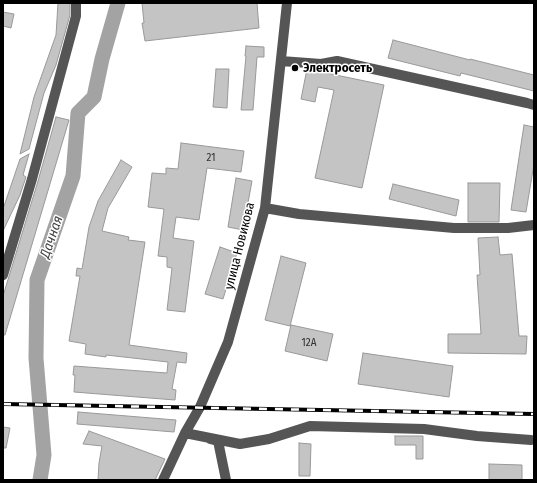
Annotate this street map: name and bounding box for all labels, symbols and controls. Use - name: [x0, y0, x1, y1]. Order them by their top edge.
- place label: Электросеть: [303, 60, 372, 76]
- marker: Электросеть: [290, 63, 300, 73]
- house number: 21: [207, 151, 215, 165]
- street label: улица Новикова: [222, 201, 258, 291]
- water label: Дачная: [37, 214, 67, 260]
- house number: 12А: [302, 336, 316, 350]

